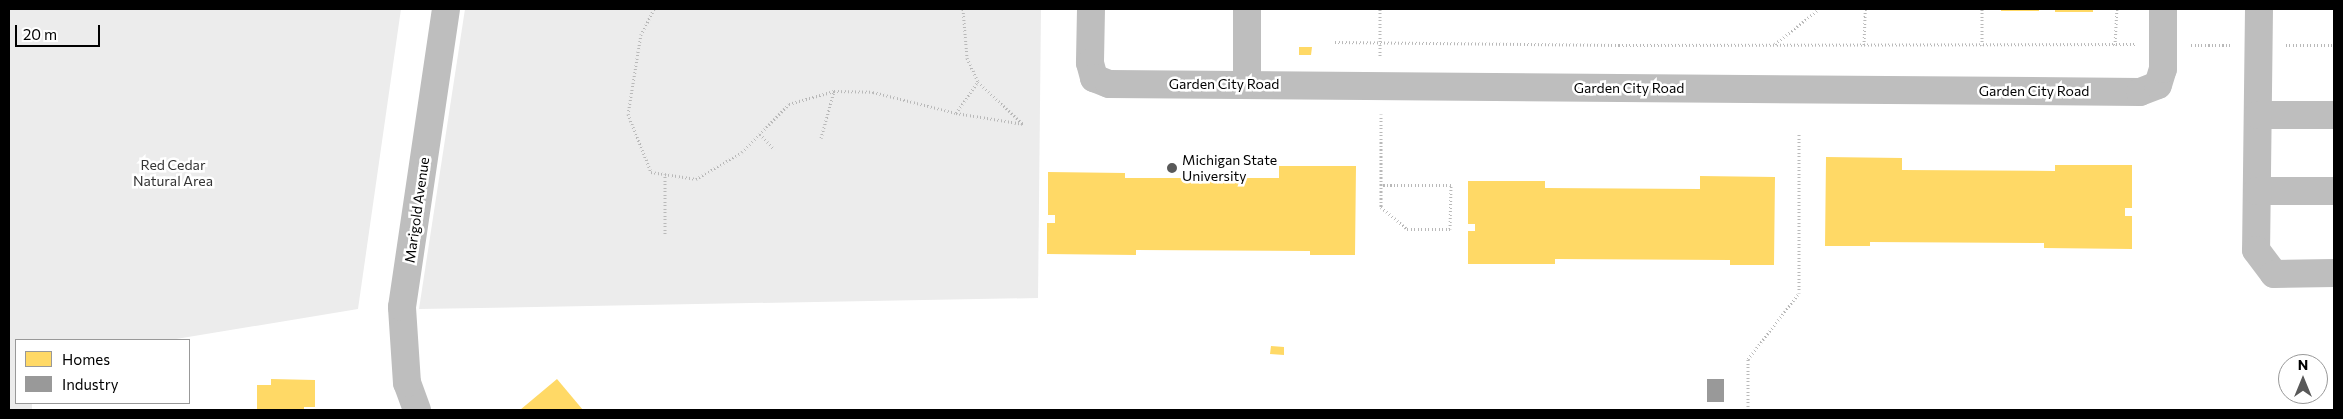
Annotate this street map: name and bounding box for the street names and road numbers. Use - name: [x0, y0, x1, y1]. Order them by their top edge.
- street label: Garden City Road: [1169, 76, 1279, 92]
- street label: Garden City Road: [1574, 80, 1684, 96]
- street label: Garden City Road: [1979, 83, 2089, 99]
- street label: Marigold Avenue: [401, 156, 433, 264]

